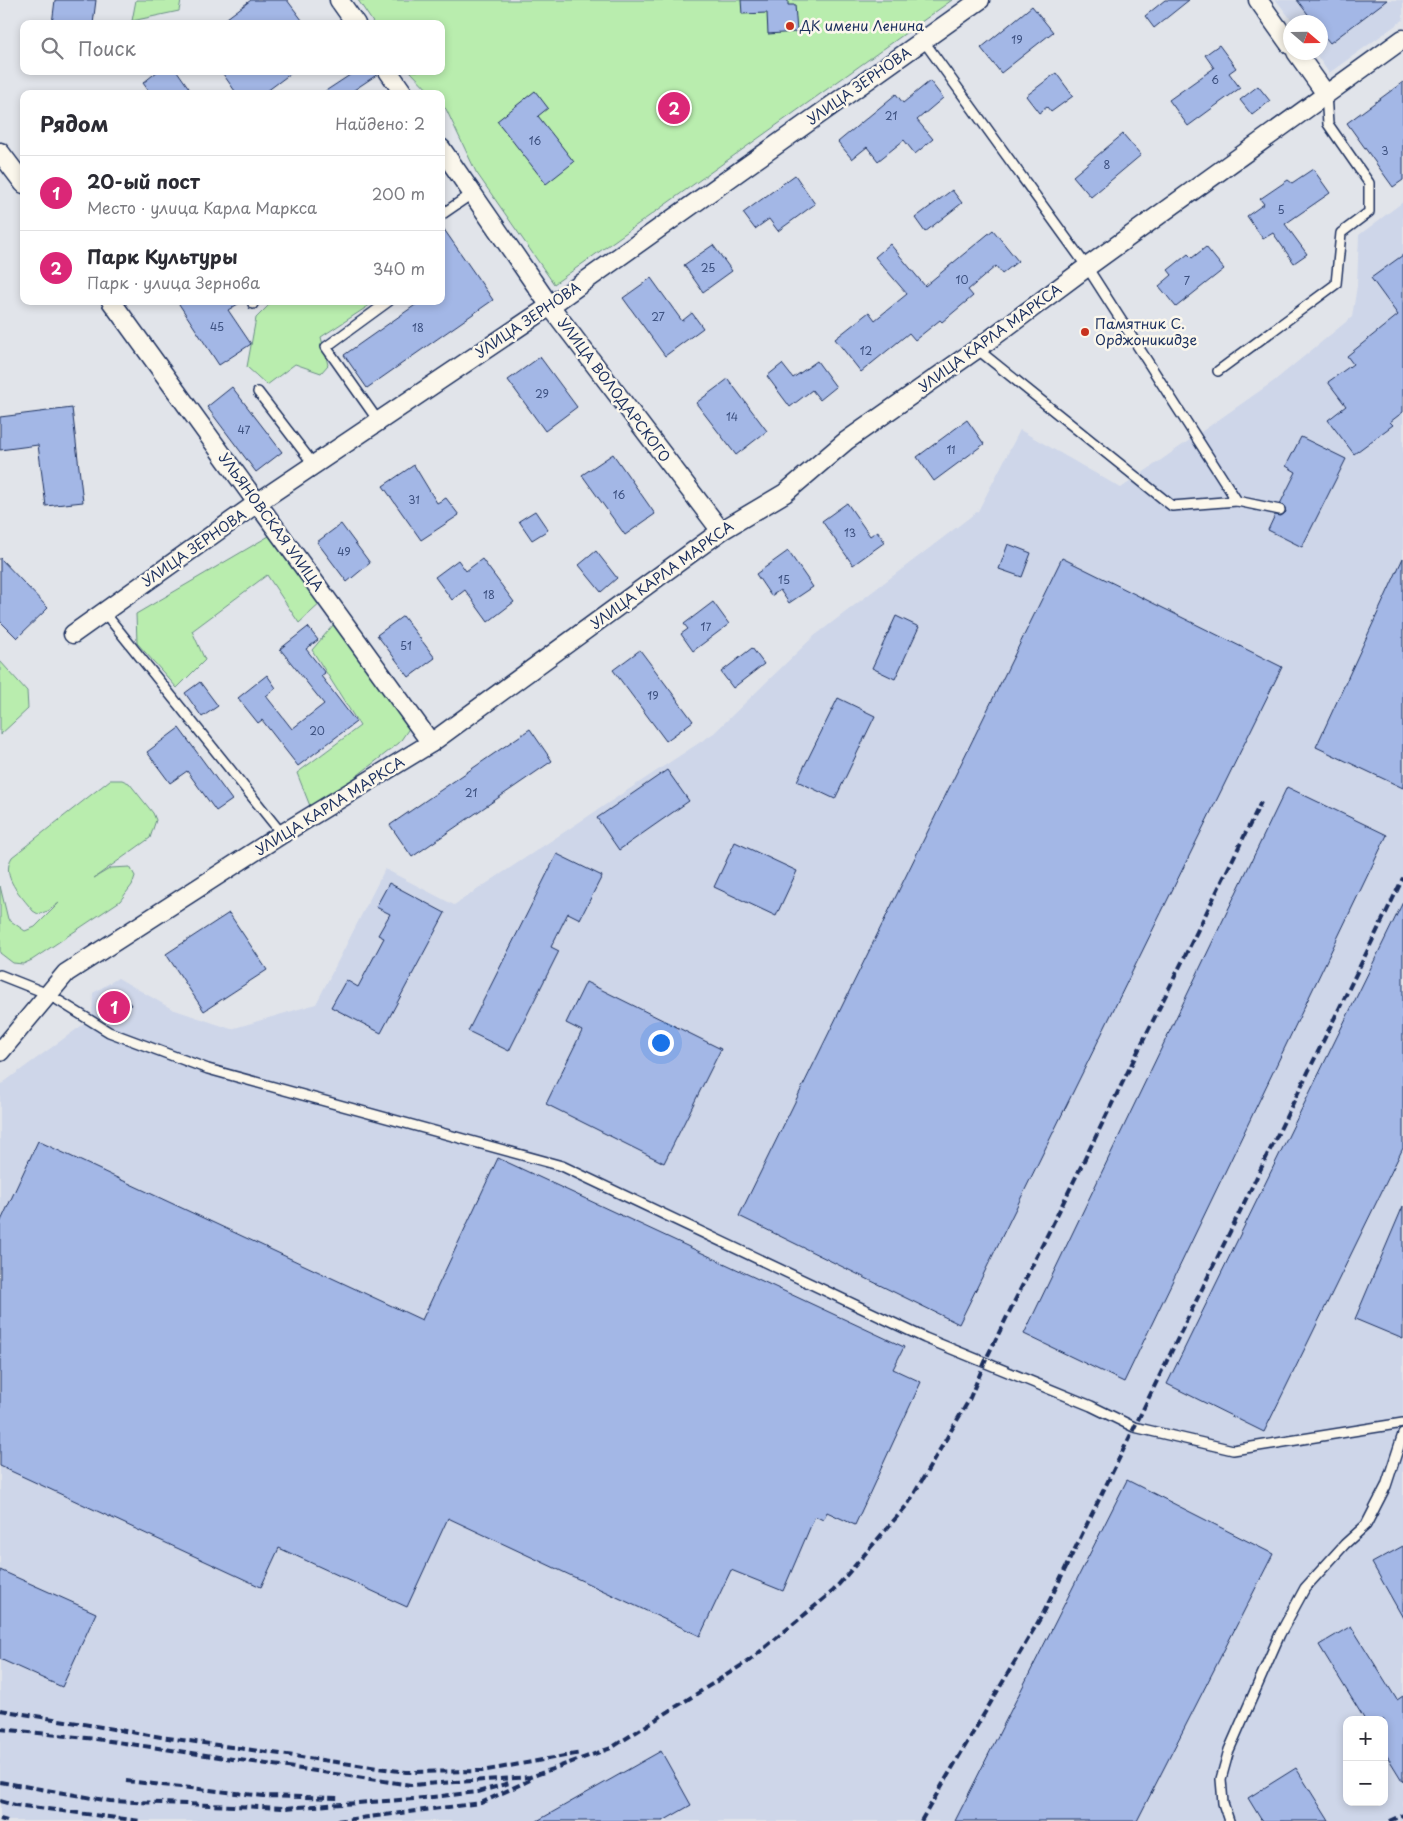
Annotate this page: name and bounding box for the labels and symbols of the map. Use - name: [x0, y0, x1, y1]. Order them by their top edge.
- place label: ДК имени Ленина: [799, 15, 924, 36]
- north arrow: [1283, 15, 1328, 60]
- marker: ДК имени Ленина: [784, 20, 796, 32]
- house number: 19: [1011, 31, 1023, 48]
- street label: УЛИЦА ЗЕРНОВА: [802, 42, 915, 129]
- house number: 6: [1211, 71, 1219, 88]
- pin: 2: [658, 89, 690, 127]
- house number: 21: [885, 107, 897, 124]
- house number: 16: [529, 132, 542, 149]
- house number: 3: [1381, 142, 1389, 159]
- house number: 8: [1104, 156, 1111, 173]
- house number: 5: [1277, 201, 1285, 218]
- house number: 25: [701, 259, 715, 276]
- house number: 10: [956, 271, 968, 288]
- house number: 7: [1184, 272, 1190, 289]
- street label: УЛИЦА ЗЕРНОВА: [471, 277, 585, 363]
- street label: УЛИЦА КАРЛА МАРКСА: [914, 278, 1066, 397]
- house number: 27: [651, 308, 665, 325]
- street label: УЛИЦА ВОЛОДАРСКОГО: [553, 313, 676, 466]
- place label: Памятник С. Орджоникидзе: [1095, 313, 1197, 350]
- house number: 45: [210, 318, 224, 335]
- house number: 18: [412, 319, 424, 336]
- marker: Памятник С. Орджоникидзе: [1079, 326, 1091, 338]
- house number: 12: [860, 342, 873, 359]
- house number: 29: [535, 385, 549, 402]
- house number: 14: [726, 408, 738, 425]
- house number: 47: [238, 421, 251, 438]
- house number: 11: [946, 441, 956, 458]
- street label: УЛЬЯНОВСКАЯ УЛИЦА: [214, 448, 329, 596]
- house number: 16: [613, 486, 626, 503]
- house number: 31: [408, 491, 420, 508]
- street label: УЛИЦА ЗЕРНОВА: [137, 504, 250, 591]
- street label: УЛИЦА КАРЛА МАРКСА: [586, 515, 738, 634]
- house number: 13: [844, 524, 856, 541]
- house number: 49: [337, 543, 351, 560]
- house number: 15: [778, 571, 790, 588]
- house number: 18: [483, 586, 495, 603]
- house number: 17: [701, 618, 712, 635]
- house number: 51: [400, 637, 412, 654]
- house number: 19: [647, 687, 659, 704]
- house number: 20: [309, 722, 325, 739]
- street label: УЛИЦА КАРЛА МАРКСА: [251, 751, 409, 860]
- house number: 21: [465, 784, 477, 801]
- pin: 1: [98, 988, 130, 1026]
- your location: [648, 1030, 674, 1056]

